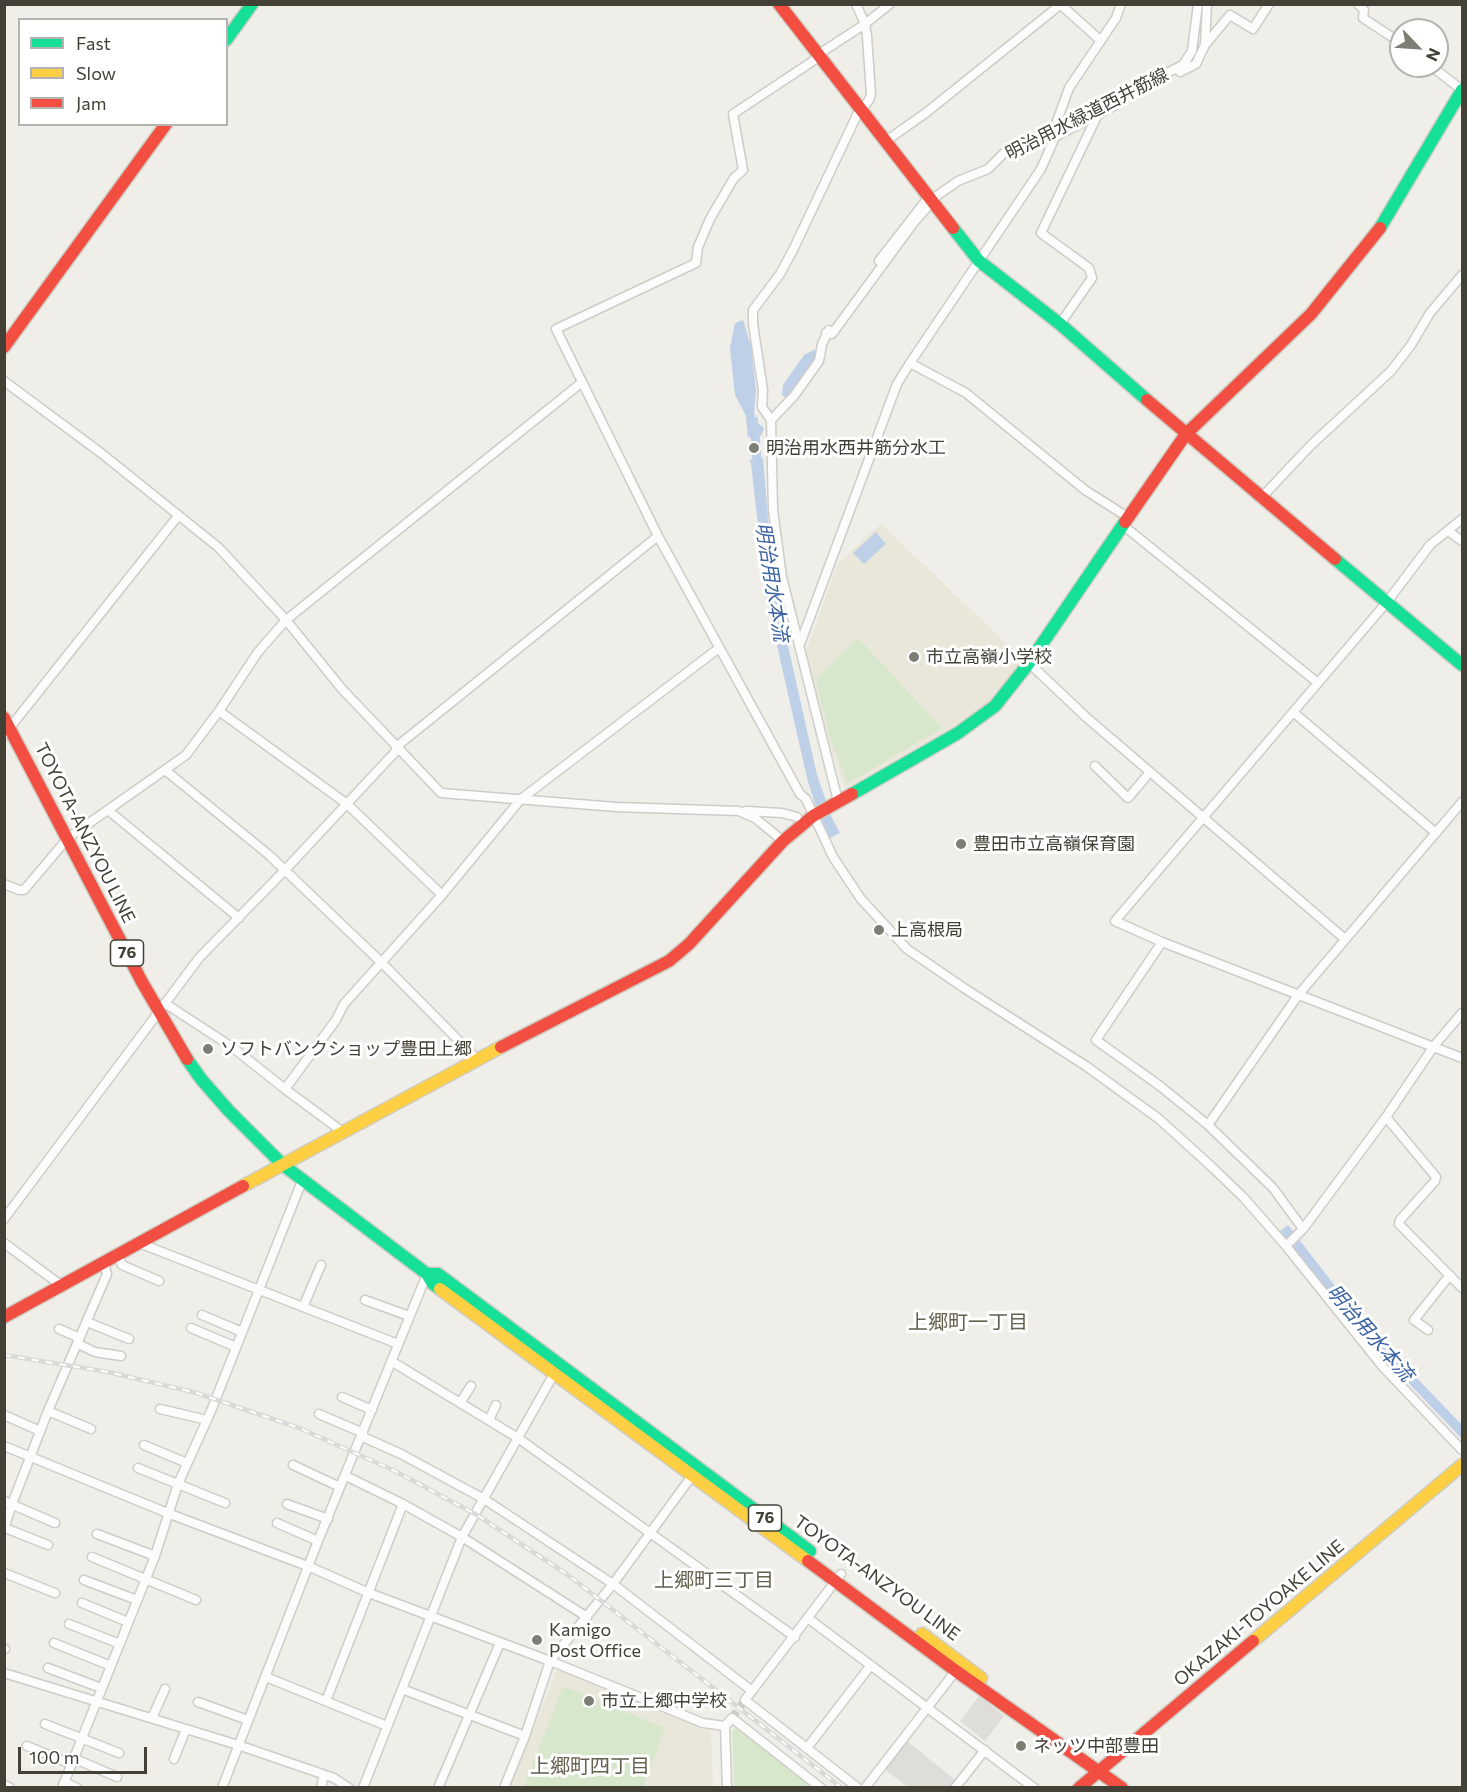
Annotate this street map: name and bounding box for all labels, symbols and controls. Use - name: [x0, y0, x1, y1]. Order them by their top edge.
- legend: [18, 18, 228, 126]
- north arrow: [1389, 18, 1449, 78]
- text: Fast: [76, 32, 111, 54]
- text: N: [1423, 46, 1445, 64]
- text: Slow: [76, 62, 116, 84]
- street label: 明治用水緑道西井筋線: [1002, 64, 1172, 164]
- text: Jam: [76, 92, 106, 114]
- place label: 明治用水西井筋分水工: [766, 437, 946, 459]
- marker: 明治用水西井筋分水工: [747, 441, 761, 455]
- water label: 明治用水本流: [751, 521, 793, 643]
- place label: 市立高嶺小学校: [926, 646, 1052, 668]
- marker: 市立高嶺小学校: [907, 650, 921, 664]
- street label: TOYOTA-ANZYOU LINE: [30, 739, 140, 927]
- place label: 豊田市立高嶺保育園: [973, 833, 1135, 855]
- marker: 豊田市立高嶺保育園: [954, 837, 968, 851]
- place label: 上高根局: [891, 919, 963, 941]
- marker: 上高根局: [872, 923, 886, 937]
- road number: 76: [110, 940, 144, 966]
- place label: ソフトバンクショップ豊田上郷: [220, 1038, 472, 1060]
- marker: ソフトバンクショップ豊田上郷: [201, 1042, 215, 1056]
- water label: 明治用水本流: [1322, 1280, 1418, 1386]
- district label: 上郷町一丁目: [908, 1310, 1028, 1334]
- road number: 76: [748, 1505, 782, 1531]
- street label: TOYOTA-ANZYOU LINE: [790, 1511, 964, 1645]
- street label: OKAZAKI-TOYOAKE LINE: [1169, 1535, 1349, 1691]
- district label: 上郷町三丁目: [654, 1568, 774, 1592]
- place label: Kamigo Post Office: [549, 1619, 641, 1662]
- marker: Kamigo Post Office: [530, 1633, 544, 1647]
- place label: 市立上郷中学校: [601, 1690, 727, 1712]
- marker: 市立上郷中学校: [582, 1694, 596, 1708]
- scale bar: [21, 1735, 150, 1773]
- place label: ネッツ中部豊田: [1033, 1735, 1159, 1757]
- marker: ネッツ中部豊田: [1014, 1739, 1028, 1753]
- text: 100 m: [29, 1746, 79, 1768]
- district label: 上郷町四丁目: [530, 1754, 650, 1778]

